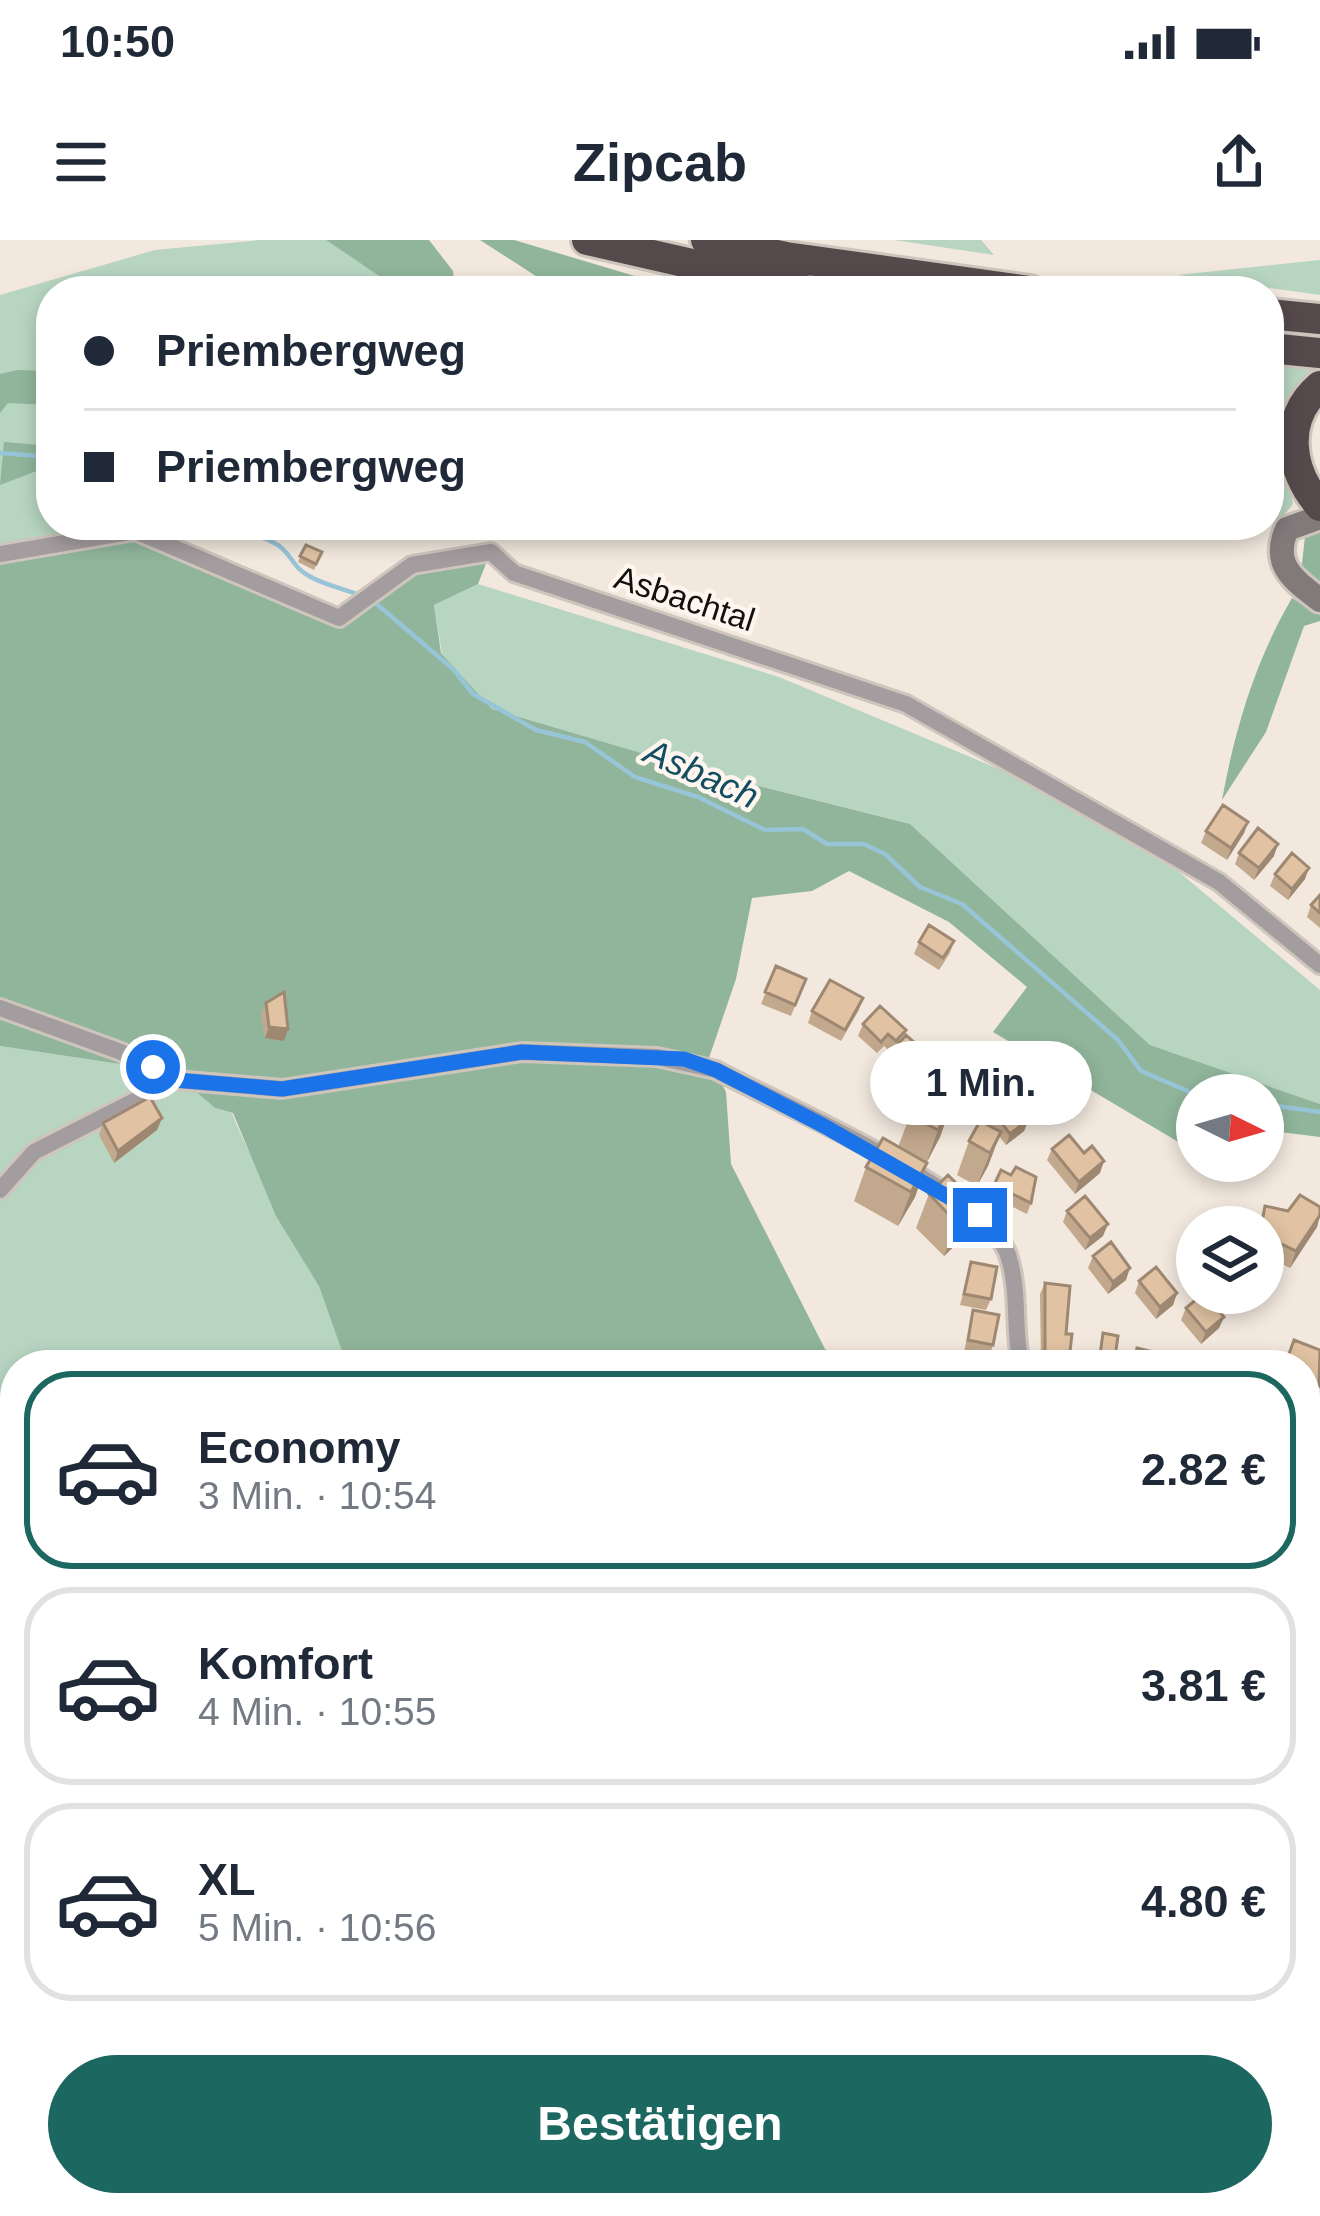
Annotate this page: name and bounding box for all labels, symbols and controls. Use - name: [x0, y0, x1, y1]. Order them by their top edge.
- text: 10:50: [60, 16, 175, 67]
- icon: menu: [48, 129, 114, 195]
- icon: share: [1206, 129, 1272, 195]
- text: Zipcab: [573, 132, 747, 192]
- text: Priembergweg: [156, 325, 466, 376]
- text: Priembergweg: [156, 441, 466, 492]
- street label: Asbachtal: [610, 558, 759, 638]
- water label: Asbach: [637, 729, 765, 817]
- route start: [126, 1040, 180, 1094]
- callout: 1 Min.: [869, 1041, 1091, 1125]
- text: 1 Min.: [926, 1061, 1036, 1104]
- north arrow: [1176, 1074, 1284, 1182]
- map controls: [1176, 1074, 1284, 1314]
- route end: [953, 1188, 1007, 1242]
- button: layers: [1176, 1206, 1284, 1314]
- icon: car: [54, 1416, 162, 1524]
- text: Economy: [198, 1422, 401, 1473]
- text: 2.82 €: [1141, 1444, 1266, 1495]
- text: 3 Min. · 10:54: [198, 1474, 436, 1517]
- icon: car: [54, 1632, 162, 1740]
- text: Komfort: [198, 1638, 373, 1689]
- text: 3.81 €: [1141, 1660, 1266, 1711]
- text: 4 Min. · 10:55: [198, 1690, 436, 1733]
- icon: car: [54, 1848, 162, 1956]
- text: XL: [198, 1854, 256, 1905]
- text: 4.80 €: [1141, 1876, 1266, 1927]
- text: 5 Min. · 10:56: [198, 1906, 436, 1949]
- button: Bestätigen: [48, 2055, 1272, 2193]

